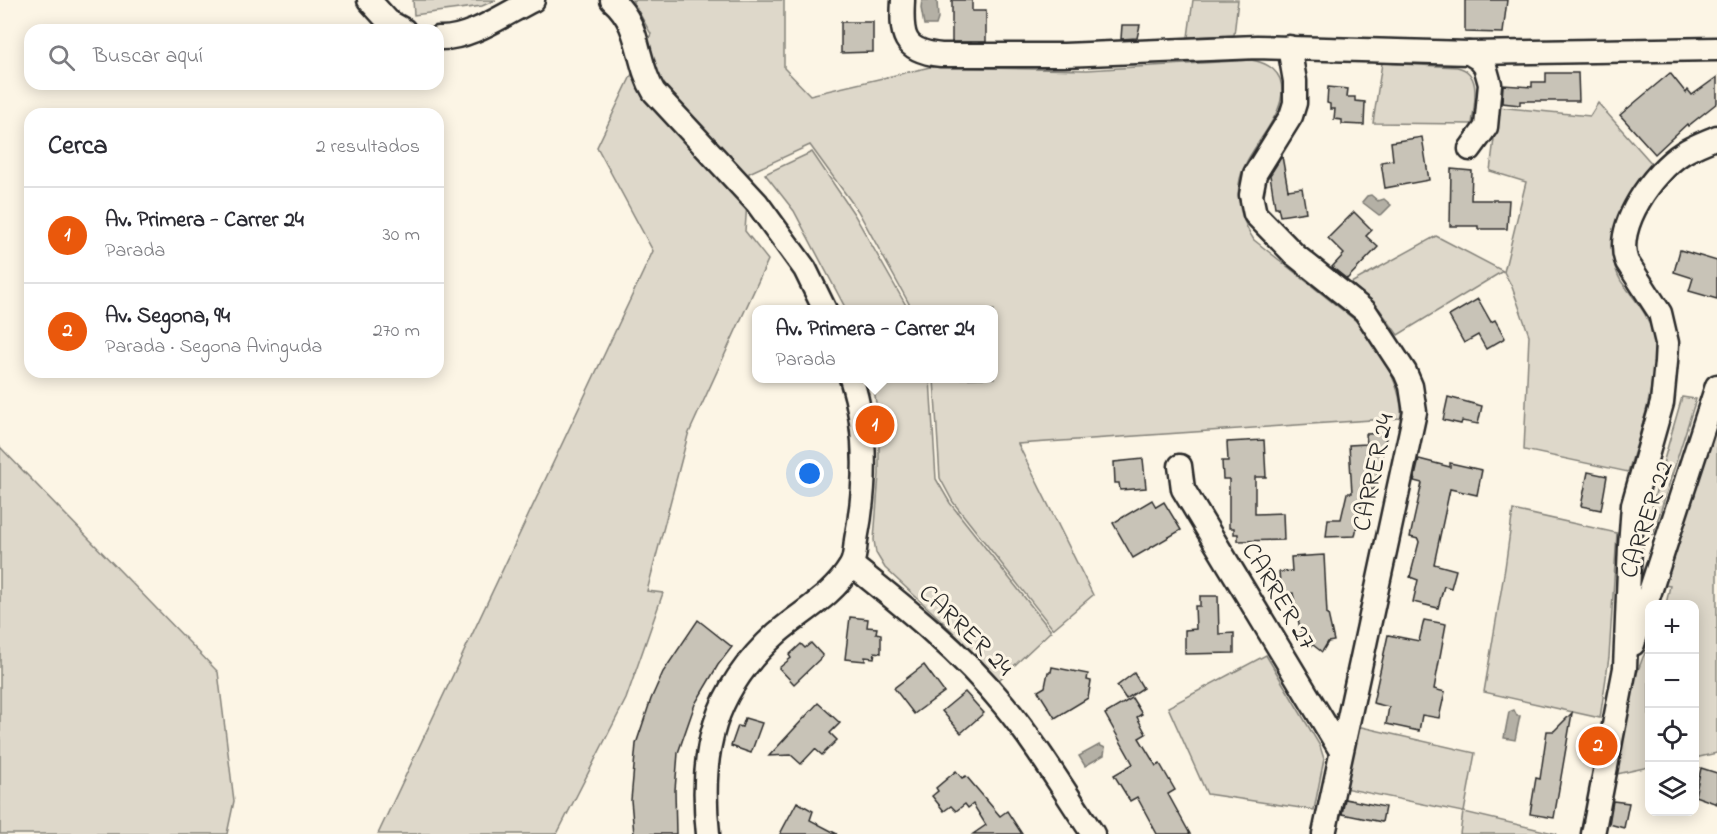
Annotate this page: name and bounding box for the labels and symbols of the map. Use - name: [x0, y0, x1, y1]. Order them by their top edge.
- pin: 1: [856, 402, 894, 448]
- street label: CARRER 24: [1344, 410, 1406, 535]
- street label: CARRER 22: [1611, 456, 1685, 584]
- your location: [795, 459, 824, 488]
- street label: CARRER 27: [1230, 536, 1325, 658]
- street label: CARRER 24: [909, 576, 1021, 686]
- pin: 2: [1578, 724, 1618, 768]

